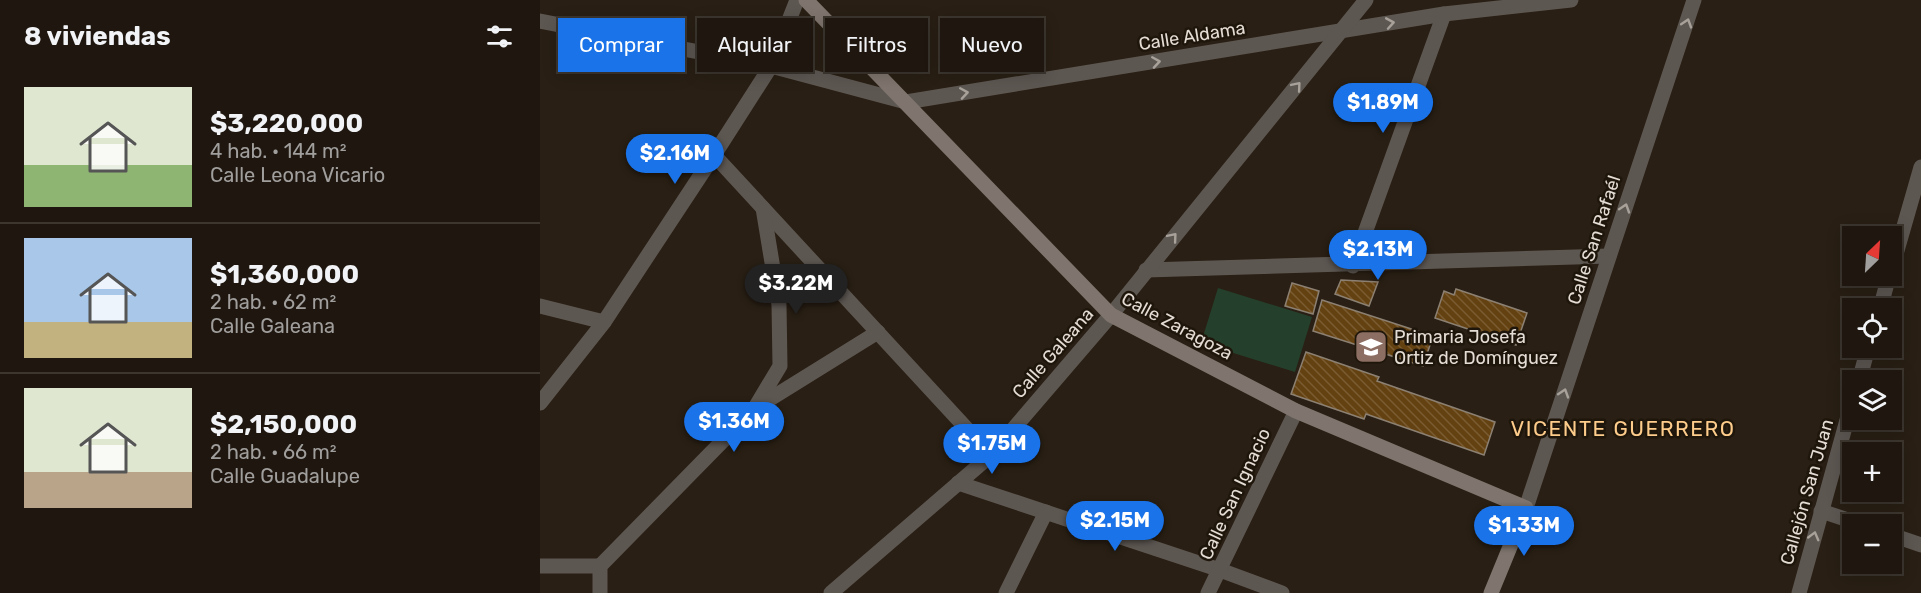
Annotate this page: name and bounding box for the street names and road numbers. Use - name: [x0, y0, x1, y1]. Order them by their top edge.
- street label: Calle Aldama: [1137, 17, 1247, 55]
- street label: Calle San Rafaél: [1563, 173, 1625, 307]
- street label: Calle Zaragoza: [1118, 288, 1236, 364]
- street label: Calle Galeana: [1008, 303, 1098, 403]
- street label: Callejón San Juan: [1776, 417, 1838, 567]
- street label: Calle San Ignacio: [1195, 425, 1275, 563]

